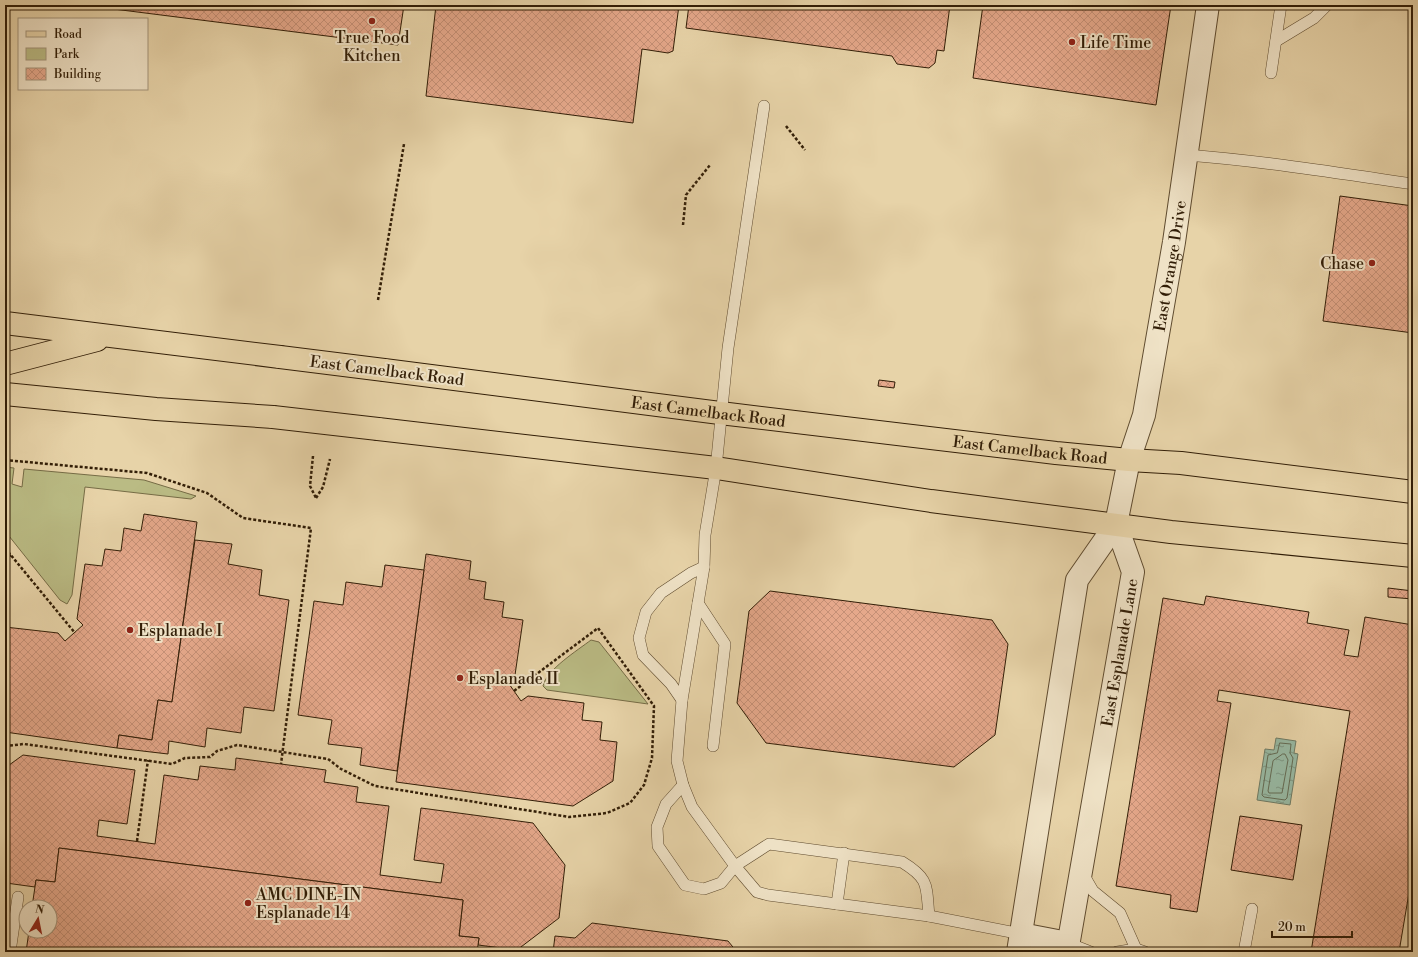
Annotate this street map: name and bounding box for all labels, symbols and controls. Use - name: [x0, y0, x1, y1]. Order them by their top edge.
- marker: True Food Kitchen: [367, 16, 377, 26]
- legend: [18, 18, 148, 90]
- text: Road: [54, 27, 82, 42]
- place label: True Food Kitchen: [335, 28, 409, 66]
- place label: Life Time: [1080, 33, 1151, 53]
- marker: Life Time: [1067, 37, 1077, 47]
- text: Park: [54, 47, 80, 62]
- text: Building: [53, 67, 102, 82]
- street label: East Orange Drive: [1150, 199, 1191, 333]
- place label: Chase: [1320, 254, 1364, 274]
- marker: Chase: [1367, 258, 1377, 268]
- street label: East Camelback Road: [309, 352, 465, 390]
- street label: East Camelback Road: [630, 393, 787, 432]
- street label: East Camelback Road: [952, 432, 1108, 469]
- street label: East Esplanade Lane: [1097, 577, 1143, 728]
- place label: Esplanade I: [138, 621, 222, 641]
- marker: Esplanade I: [125, 625, 135, 635]
- place label: Esplanade II: [468, 669, 558, 689]
- marker: Esplanade II: [455, 673, 465, 683]
- place label: AMC DINE-IN Esplanade 14: [255, 885, 361, 923]
- marker: AMC DINE-IN Esplanade 14: [243, 898, 253, 908]
- north arrow: [18, 899, 58, 939]
- text: N: [34, 902, 45, 918]
- scale bar: [1272, 913, 1352, 939]
- text: 20 m: [1278, 920, 1306, 935]

